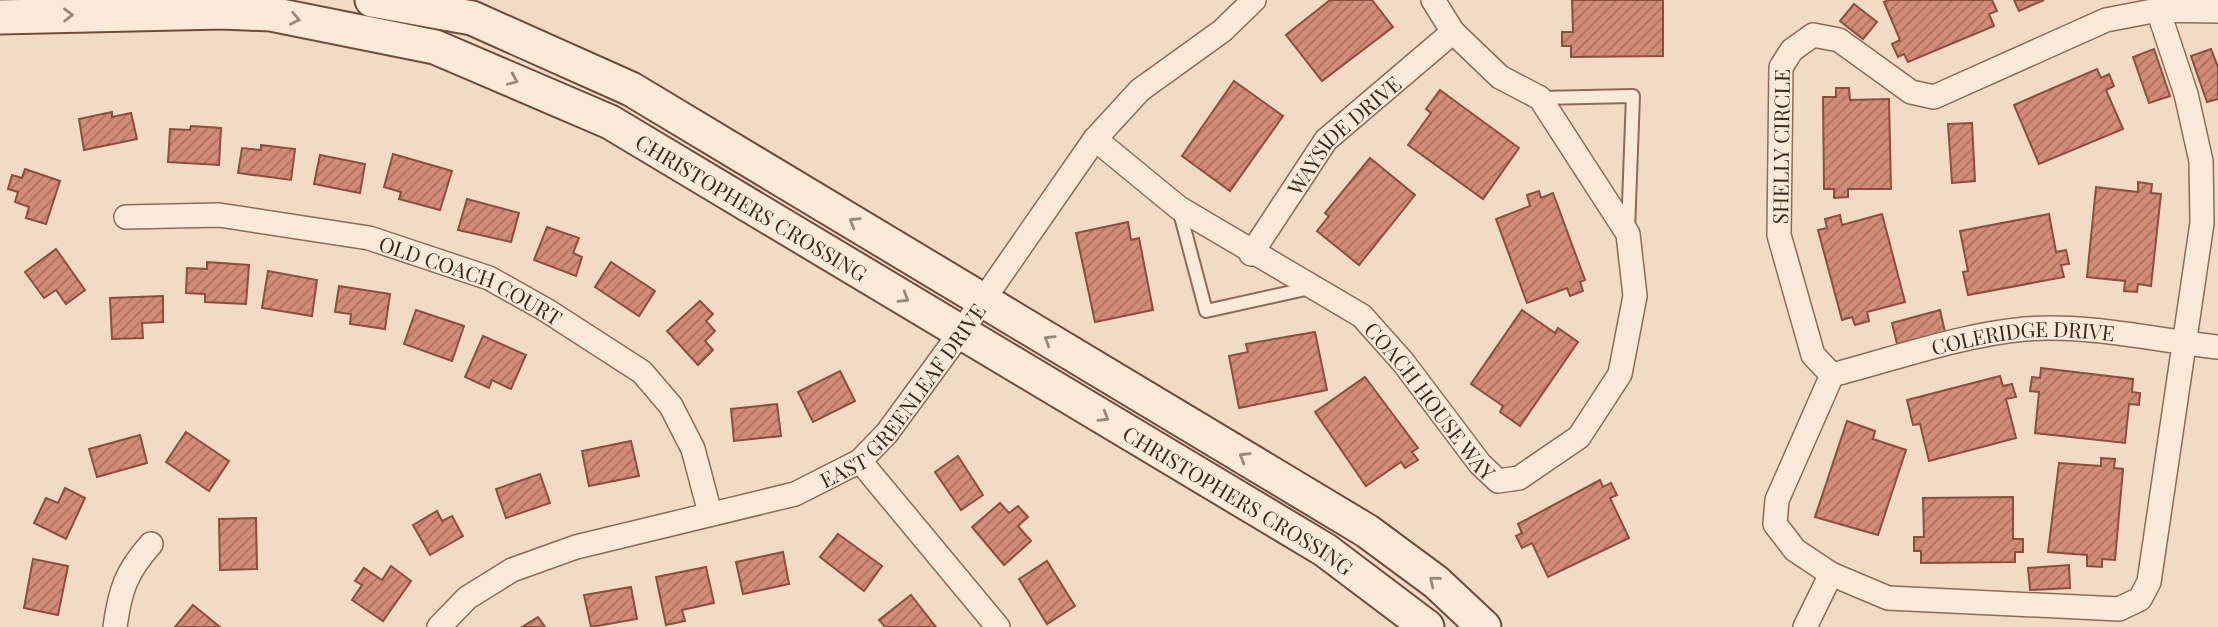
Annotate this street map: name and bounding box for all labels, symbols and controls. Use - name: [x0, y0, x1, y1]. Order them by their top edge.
- one-way arrow: [63, 8, 74, 23]
- one-way arrow: [289, 11, 301, 26]
- street label: WAYSIDE DRIVE: [1280, 69, 1406, 201]
- street label: SHELLY CIRCLE: [1765, 69, 1795, 224]
- one-way arrow: [506, 72, 518, 86]
- street label: CHRISTOPHERS CROSSING: [631, 127, 873, 287]
- one-way arrow: [848, 218, 861, 231]
- street label: OLD COACH COURT: [376, 228, 568, 331]
- one-way arrow: [897, 289, 910, 302]
- street label: EAST GREENLEAF DRIVE: [815, 297, 991, 493]
- street label: COLERIDGE DRIVE: [1928, 314, 2116, 361]
- street label: COACH HOUSE WAY: [1359, 315, 1502, 486]
- one-way arrow: [1043, 335, 1056, 348]
- one-way arrow: [1096, 409, 1109, 422]
- street label: CHRISTOPHERS CROSSING: [1118, 419, 1359, 581]
- one-way arrow: [1238, 452, 1251, 465]
- one-way arrow: [1429, 577, 1442, 589]

